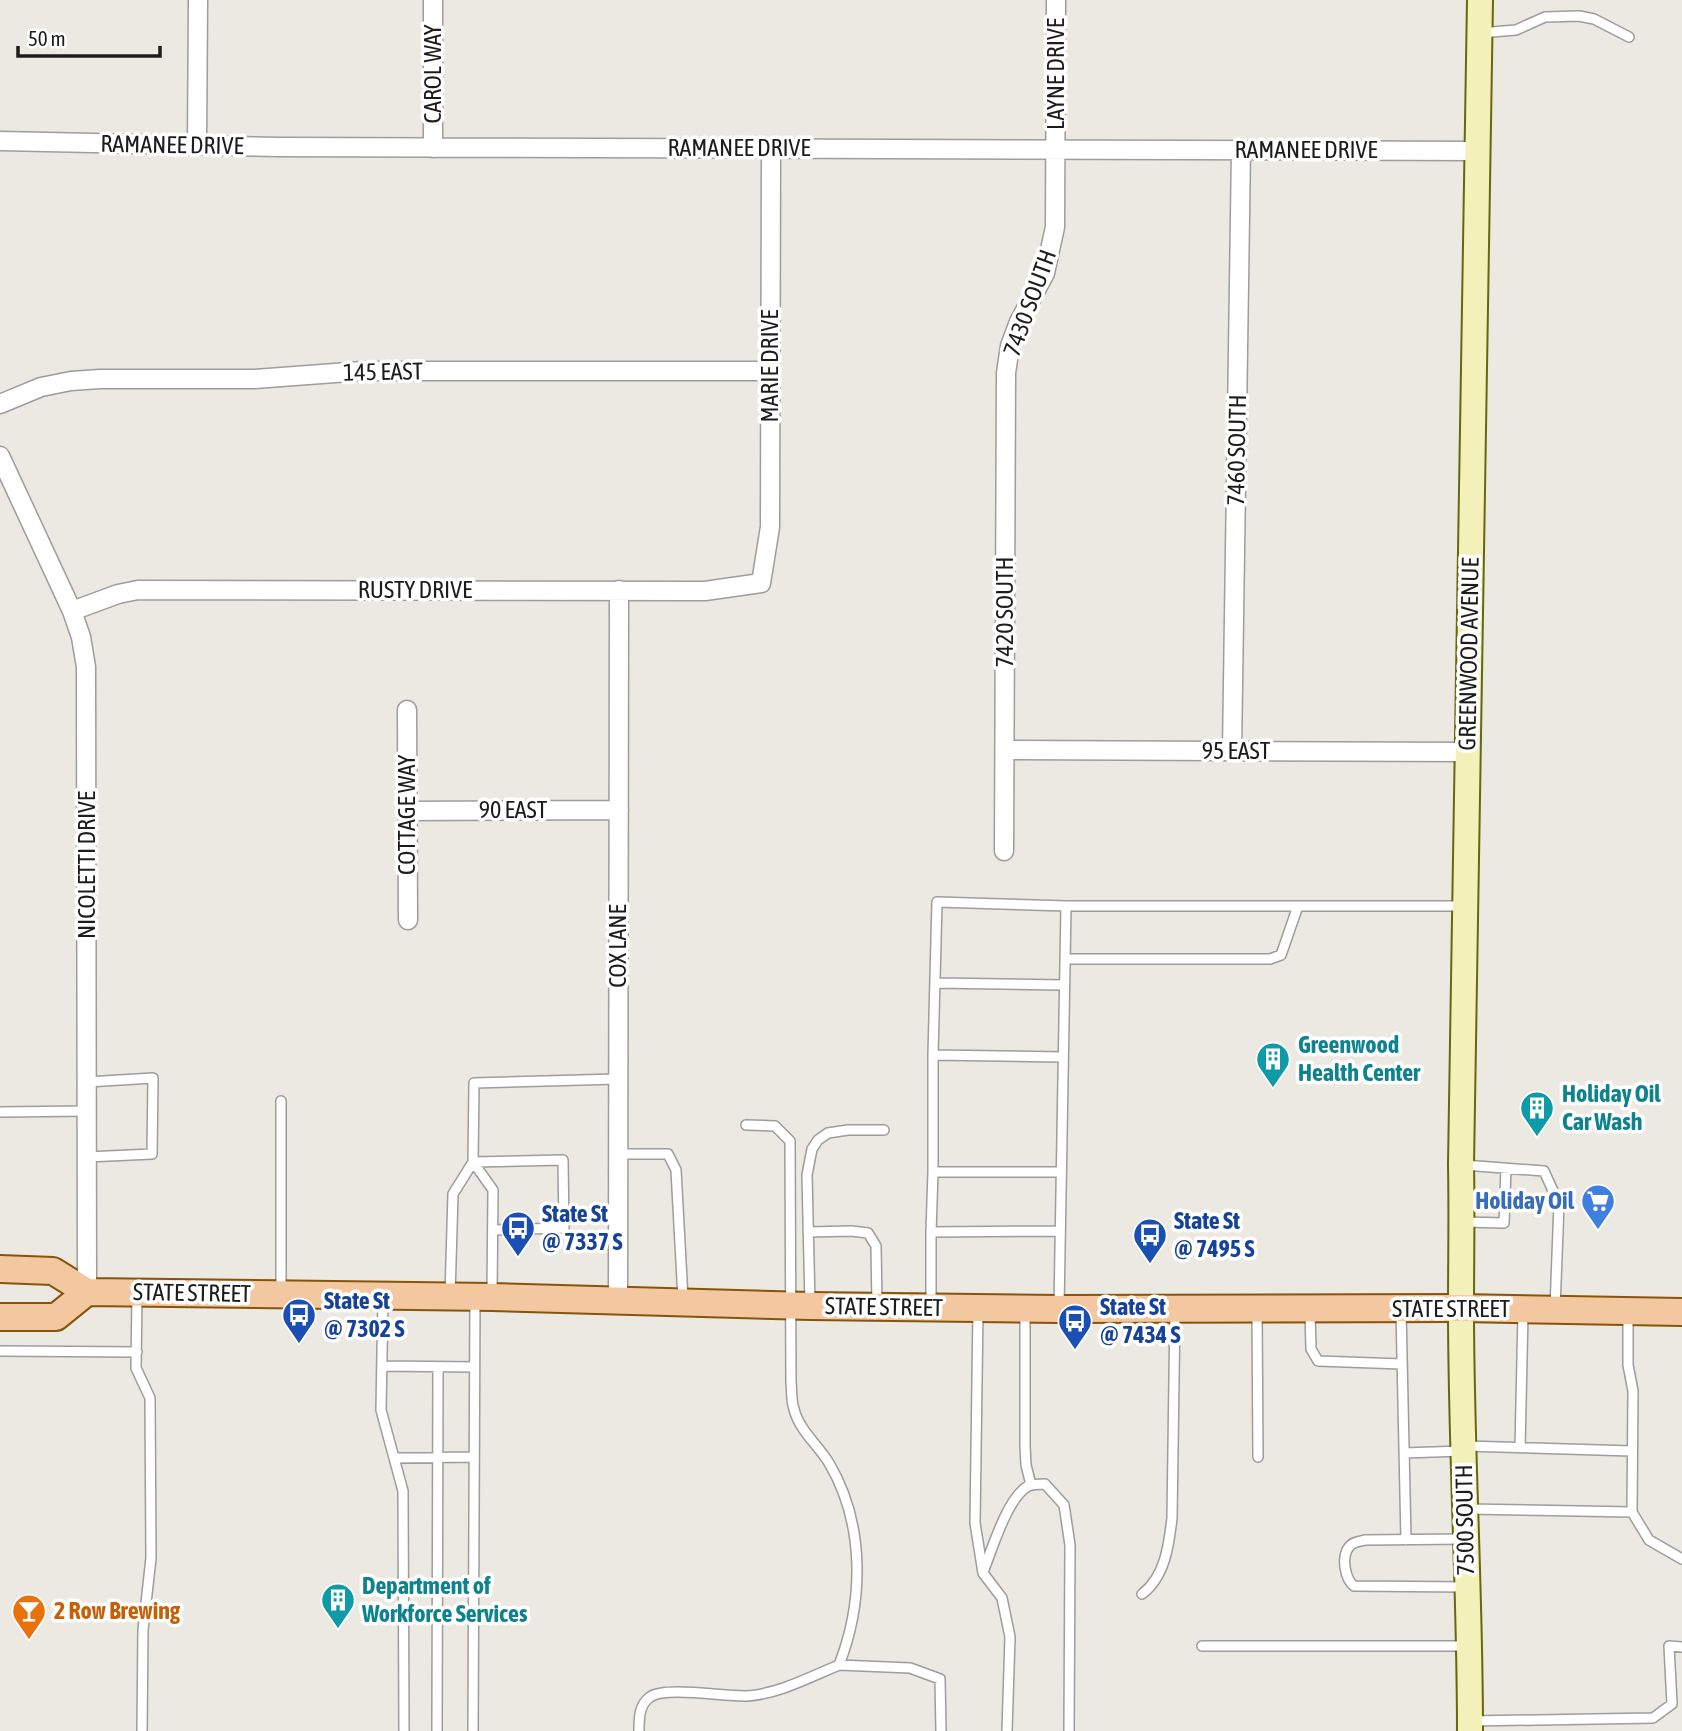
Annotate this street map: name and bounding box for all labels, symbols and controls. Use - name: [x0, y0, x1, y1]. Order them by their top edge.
- scale bar: [18, 14, 159, 58]
- street label: LAYNE DRIVE: [1042, 18, 1069, 130]
- street label: CAROL WAY: [419, 24, 446, 124]
- text: 50 m: [28, 26, 66, 50]
- street label: RAMANEE DRIVE: [100, 130, 244, 159]
- street label: RAMANEE DRIVE: [667, 134, 811, 161]
- street label: RAMANEE DRIVE: [1234, 136, 1378, 163]
- street label: 7430 SOUTH: [998, 246, 1061, 360]
- street label: MARIE DRIVE: [756, 309, 783, 423]
- street label: 145 EAST: [343, 357, 424, 386]
- street label: 7460 SOUTH: [1222, 394, 1251, 506]
- street label: 7420 SOUTH: [991, 556, 1018, 668]
- street label: GREENWOOD AVENUE: [1453, 557, 1484, 751]
- street label: RUSTY DRIVE: [358, 576, 472, 603]
- street label: 95 EAST: [1202, 737, 1271, 764]
- street label: COTTAGE WAY: [393, 755, 420, 875]
- street label: NICOLETTI DRIVE: [73, 791, 100, 939]
- street label: 90 EAST: [479, 796, 548, 823]
- street label: COX LANE: [604, 904, 631, 988]
- place label: Greenwood Health Center: [1298, 1031, 1421, 1086]
- building icon: Greenwood Health Center: [1254, 1040, 1292, 1089]
- place label: Holiday Oil Car Wash: [1562, 1080, 1661, 1135]
- building icon: Holiday Oil Car Wash: [1518, 1089, 1556, 1138]
- supermarket icon: Holiday Oil: [1579, 1182, 1617, 1231]
- place label: Holiday Oil: [1475, 1187, 1575, 1214]
- place label: State St @ 7337 S: [542, 1200, 623, 1255]
- place label: State St @ 7495 S: [1174, 1207, 1255, 1262]
- bus stop icon: State St @ 7337 S: [499, 1209, 537, 1258]
- bus stop icon: State St @ 7495 S: [1131, 1216, 1169, 1265]
- street label: STATE STREET: [133, 1278, 252, 1307]
- place label: State St @ 7302 S: [324, 1287, 405, 1342]
- street label: STATE STREET: [825, 1292, 944, 1321]
- place label: State St @ 7434 S: [1100, 1293, 1181, 1348]
- street label: STATE STREET: [1392, 1295, 1511, 1322]
- bus stop icon: State St @ 7302 S: [280, 1296, 318, 1345]
- bus stop icon: State St @ 7434 S: [1056, 1302, 1094, 1351]
- street label: 7500 SOUTH: [1450, 1464, 1479, 1576]
- place label: Department of Workforce Services: [361, 1572, 528, 1627]
- building icon: Department of Workforce Services: [319, 1581, 357, 1630]
- bar icon: 2 Row Brewing: [10, 1592, 48, 1641]
- place label: 2 Row Brewing: [54, 1597, 181, 1624]

